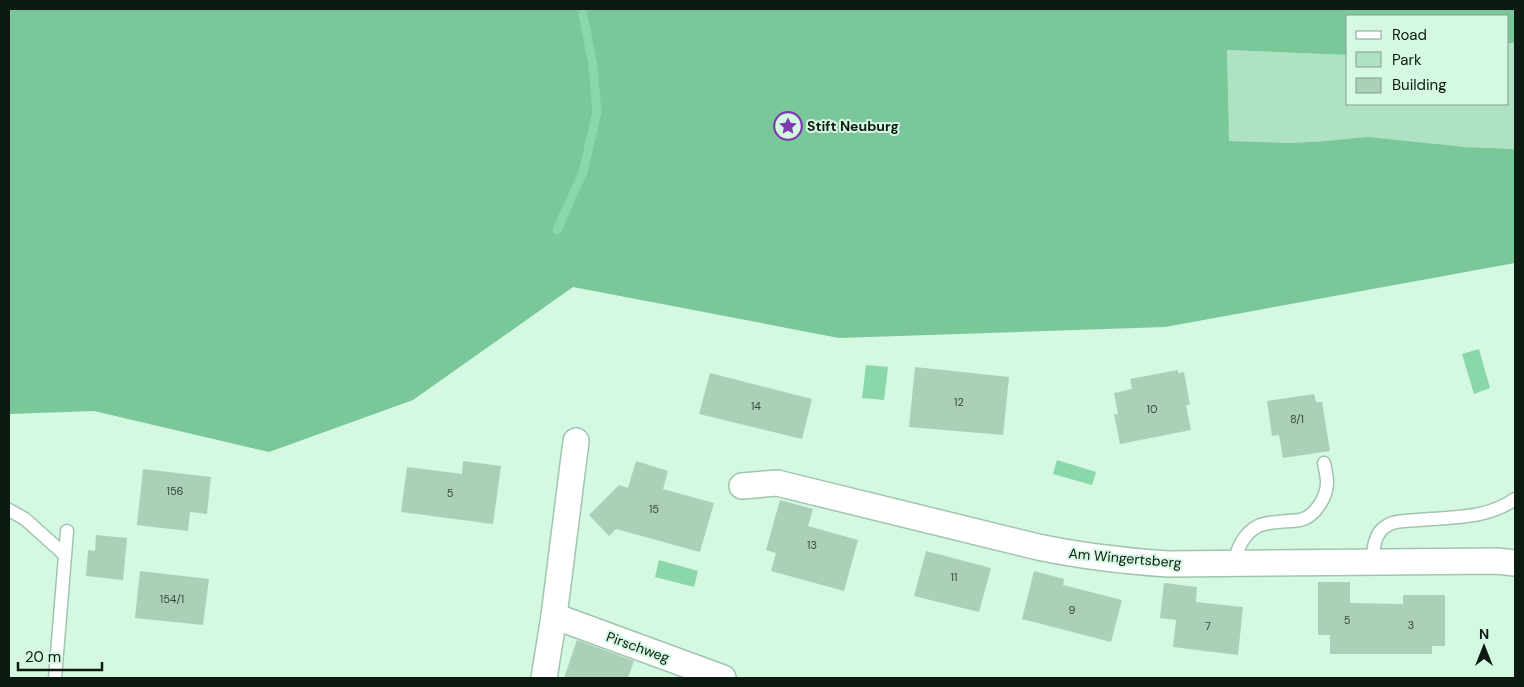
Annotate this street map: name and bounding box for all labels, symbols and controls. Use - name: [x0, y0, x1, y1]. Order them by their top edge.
- legend: [1346, 15, 1509, 105]
- text: Road: [1392, 25, 1427, 45]
- text: Park: [1392, 50, 1422, 70]
- text: Building: [1392, 75, 1447, 95]
- place icon: Stift Neuburg: [773, 111, 803, 141]
- place label: Stift Neuburg: [807, 117, 899, 135]
- house number: 12: [954, 395, 964, 409]
- house number: 14: [751, 399, 761, 413]
- house number: 10: [1147, 402, 1157, 416]
- house number: 8/1: [1290, 412, 1304, 426]
- house number: 156: [166, 484, 184, 498]
- house number: 5: [447, 486, 454, 500]
- house number: 15: [649, 502, 659, 516]
- house number: 13: [807, 538, 817, 552]
- street label: Am Wingertsberg: [1068, 544, 1182, 572]
- house number: 11: [951, 570, 957, 584]
- house number: 154/1: [160, 592, 184, 606]
- house number: 9: [1069, 603, 1076, 617]
- house number: 5: [1344, 613, 1351, 627]
- house number: 3: [1408, 618, 1414, 632]
- house number: 7: [1205, 619, 1211, 633]
- north arrow: [1459, 622, 1509, 672]
- text: N: [1479, 625, 1489, 643]
- street label: Pirschweg: [604, 627, 672, 667]
- scale bar: [18, 640, 101, 672]
- text: 20 m: [25, 647, 61, 667]

